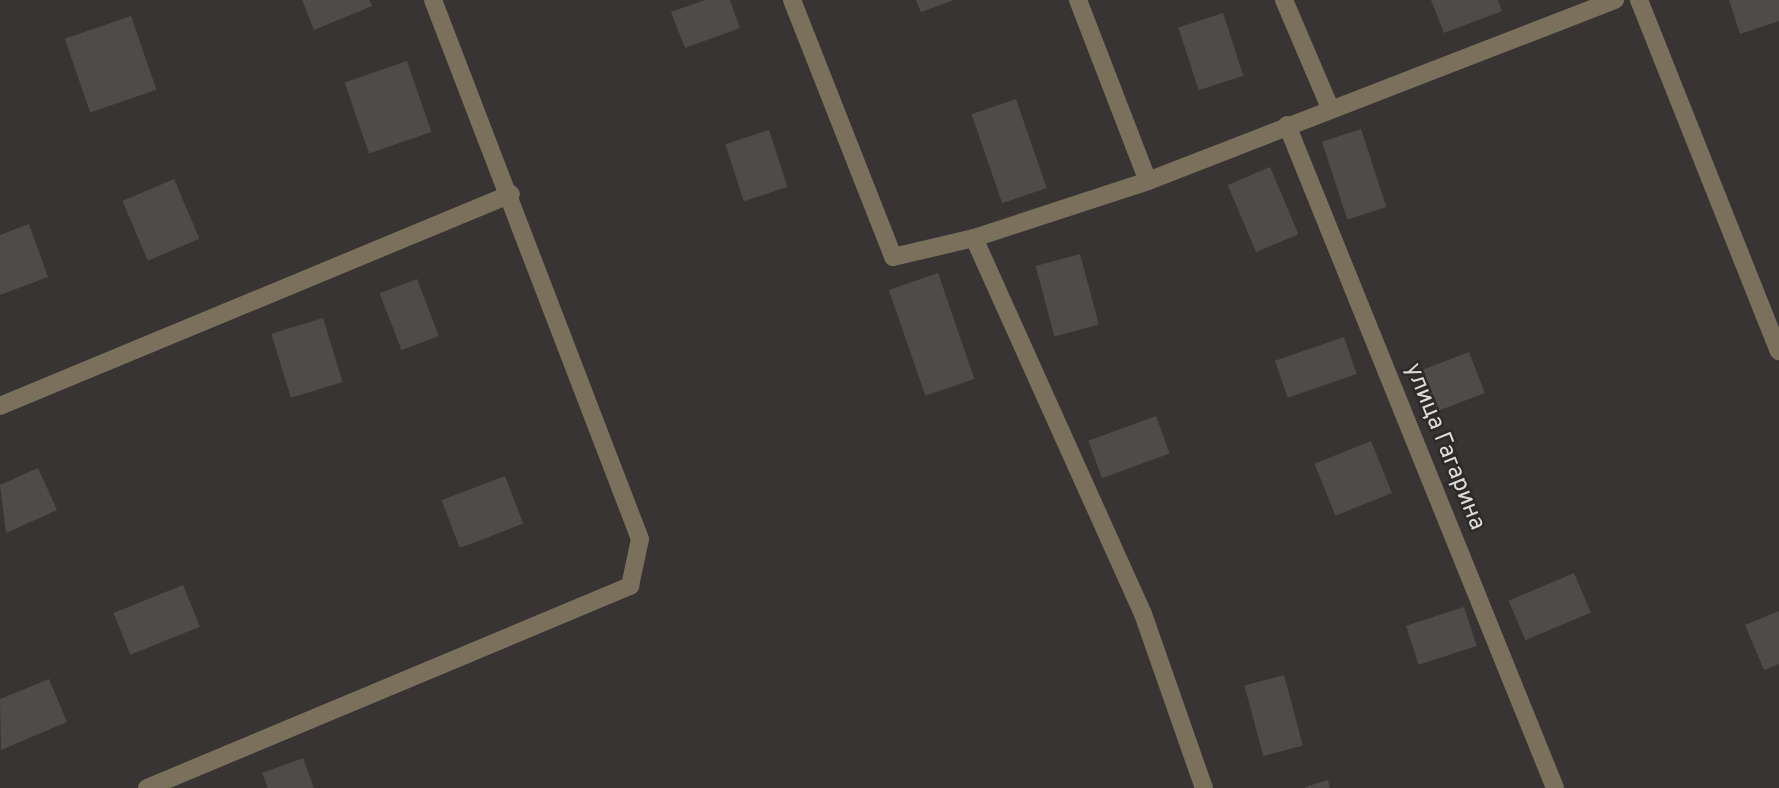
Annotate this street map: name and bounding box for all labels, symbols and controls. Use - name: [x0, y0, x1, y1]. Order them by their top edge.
- street label: улица Гагарина: [1397, 359, 1491, 535]

